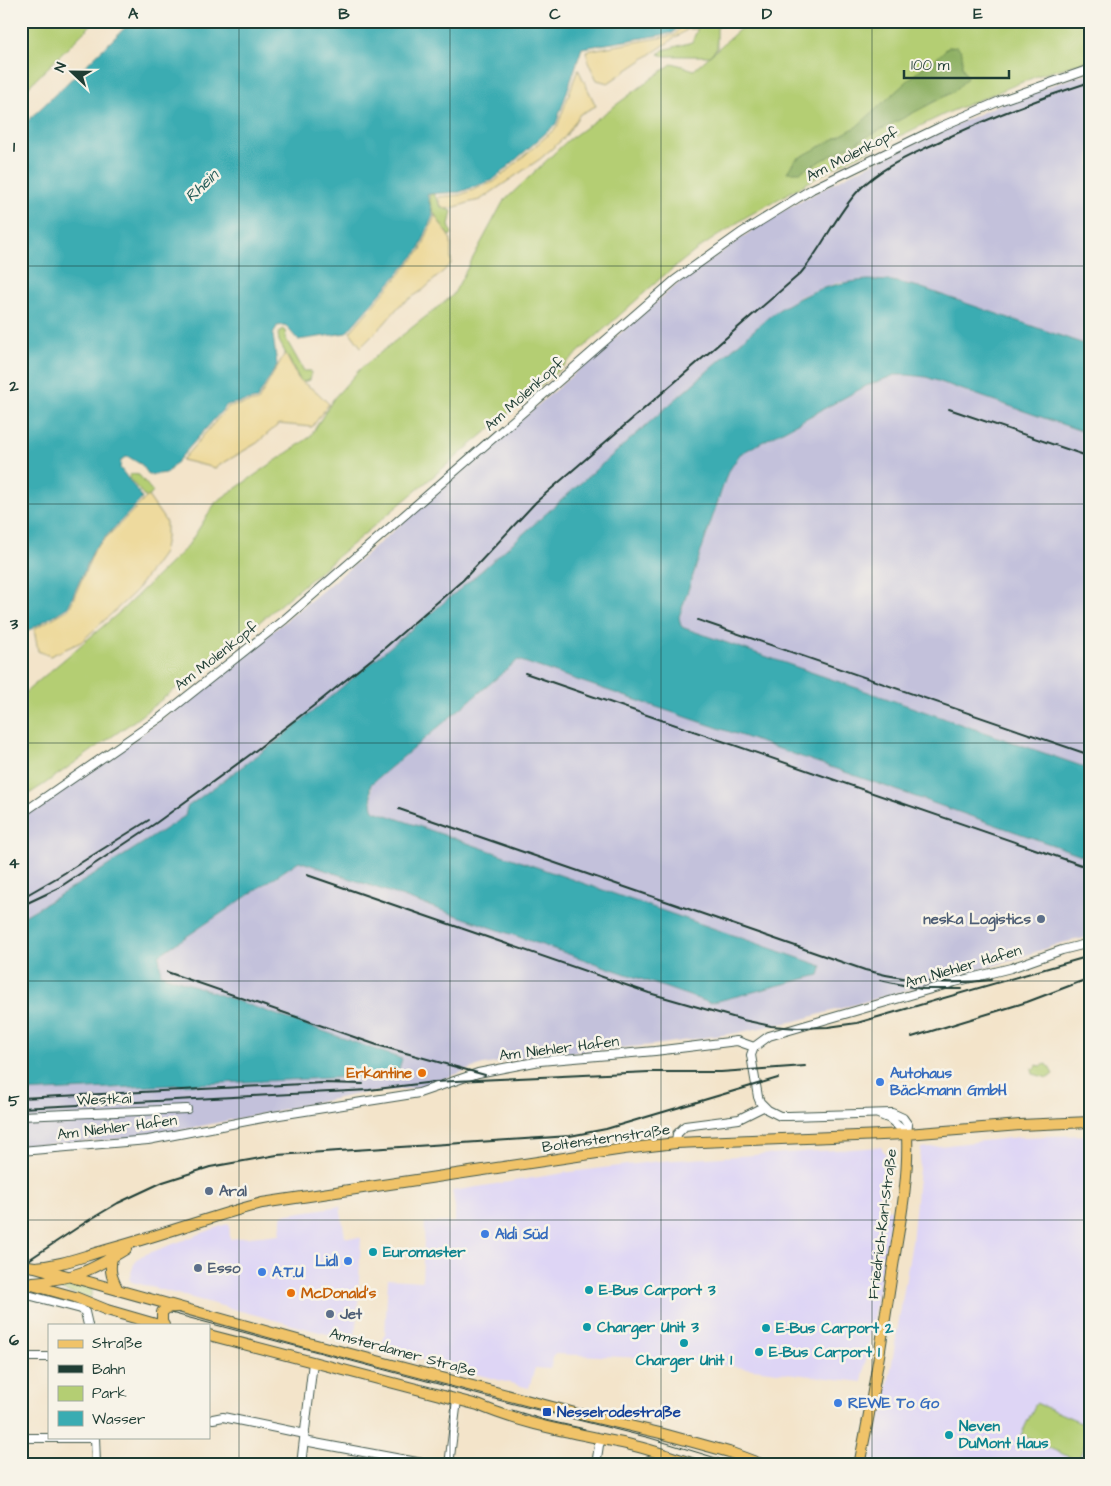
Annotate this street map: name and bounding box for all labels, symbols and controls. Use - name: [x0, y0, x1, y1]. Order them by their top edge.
- text: A: [128, 3, 139, 25]
- text: B: [338, 3, 350, 25]
- text: C: [549, 3, 561, 25]
- text: D: [762, 3, 773, 25]
- text: E: [973, 3, 983, 25]
- north arrow: [48, 48, 98, 98]
- scale bar: [904, 48, 1008, 80]
- text: 100 m: [911, 55, 950, 76]
- text: N: [50, 59, 72, 75]
- street label: Am Molenkopf: [802, 122, 902, 187]
- text: 1: [13, 136, 16, 158]
- water label: Rhein: [180, 163, 225, 207]
- street label: Am Molenkopf: [480, 353, 569, 436]
- text: 2: [8, 375, 19, 397]
- text: 3: [9, 613, 19, 635]
- street label: Am Molenkopf: [170, 617, 263, 696]
- text: 4: [9, 852, 20, 874]
- place label: neska Logistics: [923, 909, 1031, 932]
- marker: neska Logistics: [1035, 913, 1047, 925]
- street label: Am Niehler Hafen: [902, 940, 1024, 993]
- street label: Am Niehler Hafen: [498, 1031, 621, 1066]
- place label: Erkantine: [347, 1063, 412, 1084]
- place label: Autohaus Bäckmann GmbH: [890, 1063, 1007, 1101]
- marker: Erkantine: [416, 1067, 428, 1079]
- marker: Autohaus Bäckmann GmbH: [874, 1076, 886, 1088]
- street label: Westkai: [76, 1088, 133, 1111]
- text: 5: [8, 1090, 20, 1112]
- street label: Am Niehler Hafen: [56, 1110, 179, 1145]
- street label: Boltensternstraße: [541, 1119, 671, 1158]
- street label: Friedrich-Karl-Straße: [863, 1148, 902, 1300]
- place label: Aral: [219, 1181, 248, 1202]
- marker: Aral: [203, 1185, 215, 1197]
- place label: Aldi Süd: [495, 1224, 548, 1245]
- marker: Aldi Süd: [479, 1228, 491, 1240]
- place label: Euromaster: [383, 1242, 466, 1263]
- marker: Euromaster: [367, 1246, 379, 1258]
- place label: Lidl: [315, 1251, 339, 1272]
- marker: Lidl: [342, 1255, 354, 1267]
- place label: Esso: [208, 1258, 241, 1279]
- marker: Esso: [192, 1262, 204, 1274]
- place label: A.T.U: [272, 1262, 304, 1283]
- marker: A.T.U: [256, 1266, 268, 1278]
- place label: E-Bus Carport 3: [599, 1280, 716, 1301]
- place label: McDonald's: [301, 1283, 377, 1304]
- marker: E-Bus Carport 3: [583, 1284, 595, 1296]
- marker: McDonald's: [285, 1287, 297, 1299]
- place label: Jet: [339, 1304, 363, 1325]
- marker: Jet: [324, 1308, 336, 1320]
- place label: Charger Unit 3: [597, 1317, 699, 1340]
- place label: E-Bus Carport 2: [776, 1318, 894, 1339]
- marker: Charger Unit 3: [581, 1321, 593, 1333]
- marker: E-Bus Carport 2: [760, 1322, 772, 1334]
- street label: Amsterdamer Straße: [327, 1323, 479, 1382]
- legend: [48, 1324, 210, 1438]
- text: 6: [9, 1329, 19, 1351]
- text: Straße: [92, 1333, 142, 1354]
- marker: Charger Unit 1: [678, 1337, 690, 1349]
- place label: E-Bus Carport 1: [769, 1342, 880, 1363]
- marker: E-Bus Carport 1: [753, 1346, 765, 1358]
- place label: Charger Unit 1: [636, 1350, 732, 1373]
- text: Bahn: [92, 1359, 126, 1380]
- text: Park: [92, 1383, 127, 1404]
- place label: REWE To Go: [848, 1393, 940, 1414]
- marker: REWE To Go: [832, 1397, 844, 1409]
- place label: Nesselrodestraße: [557, 1402, 681, 1423]
- marker: Nesselrodestraße: [541, 1406, 553, 1418]
- text: Wasser: [92, 1409, 145, 1430]
- place label: Neven DuMont Haus: [959, 1416, 1049, 1454]
- marker: Neven DuMont Haus: [943, 1429, 955, 1441]

